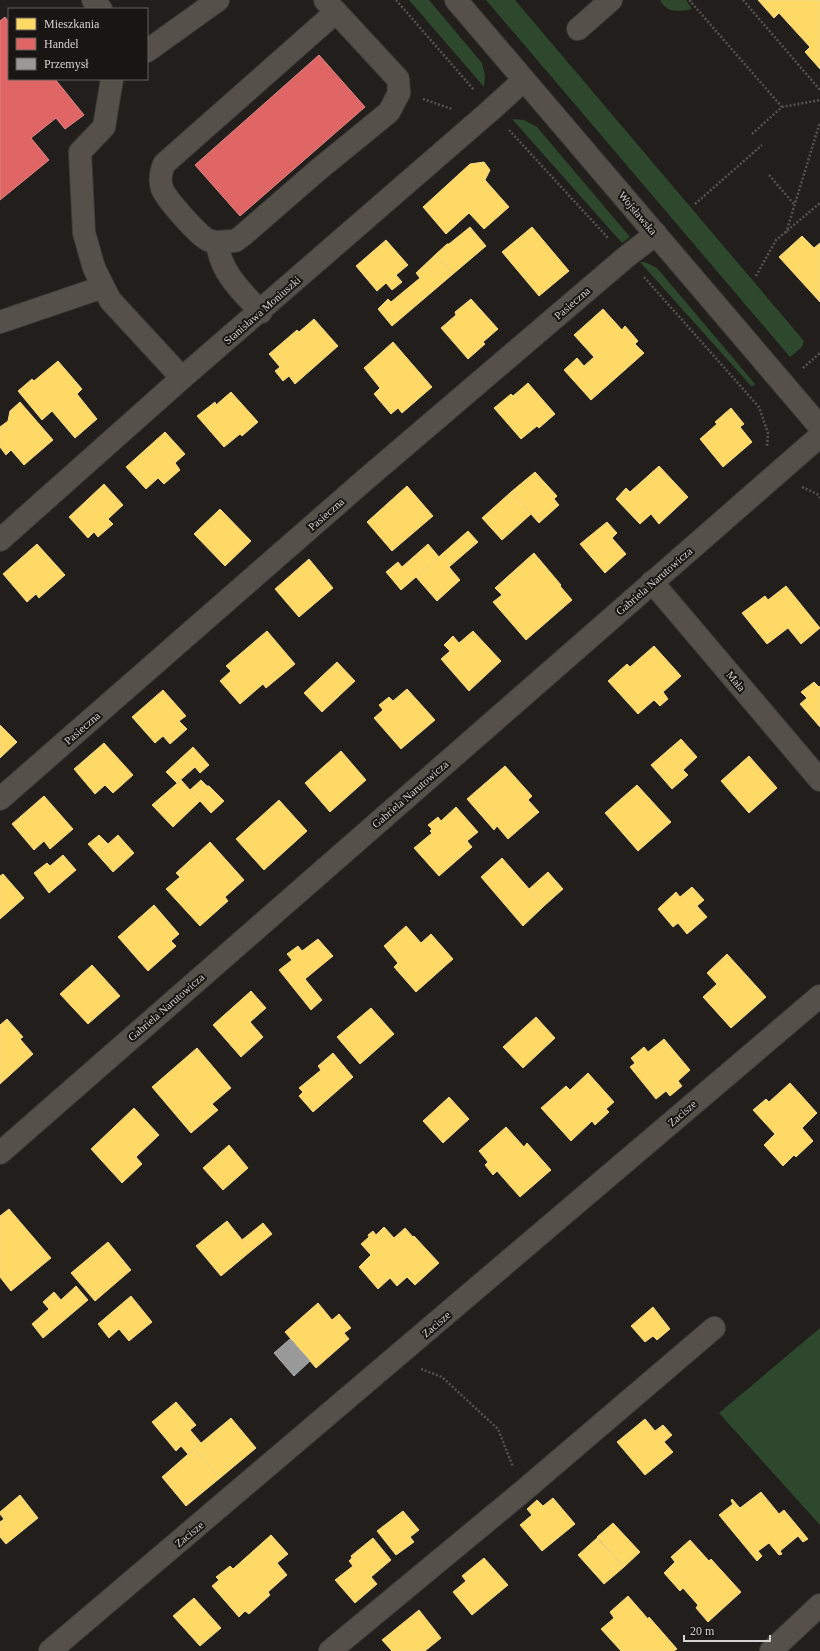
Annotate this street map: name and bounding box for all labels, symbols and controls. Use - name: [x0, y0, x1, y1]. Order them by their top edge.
- legend: [8, 8, 148, 80]
- text: Mieszkania: [44, 17, 100, 31]
- text: Handel: [44, 37, 79, 51]
- text: Przemysł: [44, 57, 89, 71]
- street label: Wojsławska: [616, 189, 660, 237]
- street label: Stanisława Moniuszki: [221, 273, 303, 347]
- street label: Pasieczna: [552, 284, 592, 322]
- street label: Pasieczna: [306, 495, 346, 533]
- street label: Gabriela Narutowicza: [614, 545, 695, 617]
- street label: Mała: [724, 668, 748, 694]
- street label: Pasieczna: [62, 709, 102, 747]
- street label: Gabriela Narutowicza: [370, 758, 451, 830]
- street label: Gabriela Narutowicza: [126, 971, 207, 1043]
- street label: Zacisze: [665, 1097, 699, 1129]
- street label: Zacisze: [419, 1308, 453, 1340]
- street label: Zacisze: [172, 1519, 206, 1549]
- scale bar: [684, 1617, 770, 1643]
- text: 20 m: [690, 1624, 715, 1638]

